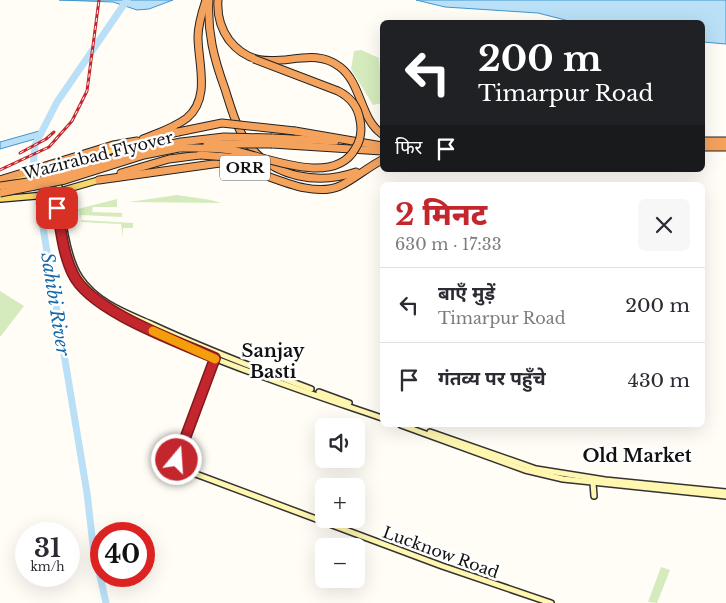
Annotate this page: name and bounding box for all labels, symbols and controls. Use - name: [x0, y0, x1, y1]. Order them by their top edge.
- text: 200 m: [478, 37, 602, 80]
- icon: left: [395, 40, 460, 105]
- text: Timarpur Road: [478, 80, 653, 107]
- street label: Wazirabad Flyover: [20, 127, 175, 184]
- icon: arrive: [432, 135, 460, 163]
- text: फिर: [395, 136, 422, 159]
- road number: ORR: [220, 156, 270, 180]
- pin: [36, 187, 78, 229]
- icon: arrive: [43, 194, 71, 222]
- text: 2 मिनट: [395, 196, 487, 233]
- button: close: [638, 199, 690, 251]
- text: 630 m · 17:33: [395, 234, 502, 254]
- water label: Sahibi River: [36, 251, 74, 358]
- text: बाएँ मुड़ें: [438, 282, 495, 305]
- icon: left: [395, 291, 423, 319]
- text: 200 m: [625, 294, 690, 317]
- text: Timarpur Road: [438, 308, 565, 328]
- district label: Sanjay Basti: [242, 340, 305, 383]
- icon: arrive: [395, 366, 423, 394]
- text: गंतव्य पर पहुँचे: [438, 367, 546, 390]
- text: 430 m: [628, 369, 690, 392]
- map controls: [315, 418, 365, 588]
- button: sound: [315, 418, 365, 468]
- position arrow: [150, 433, 202, 485]
- district label: Old Market: [582, 445, 692, 467]
- button: +: [315, 478, 365, 528]
- speed limit sign: 40: [90, 522, 155, 587]
- street label: Lucknow Road: [380, 522, 502, 582]
- text: 31: [34, 533, 61, 564]
- button: −: [315, 538, 365, 588]
- text: km/h: [30, 559, 65, 574]

